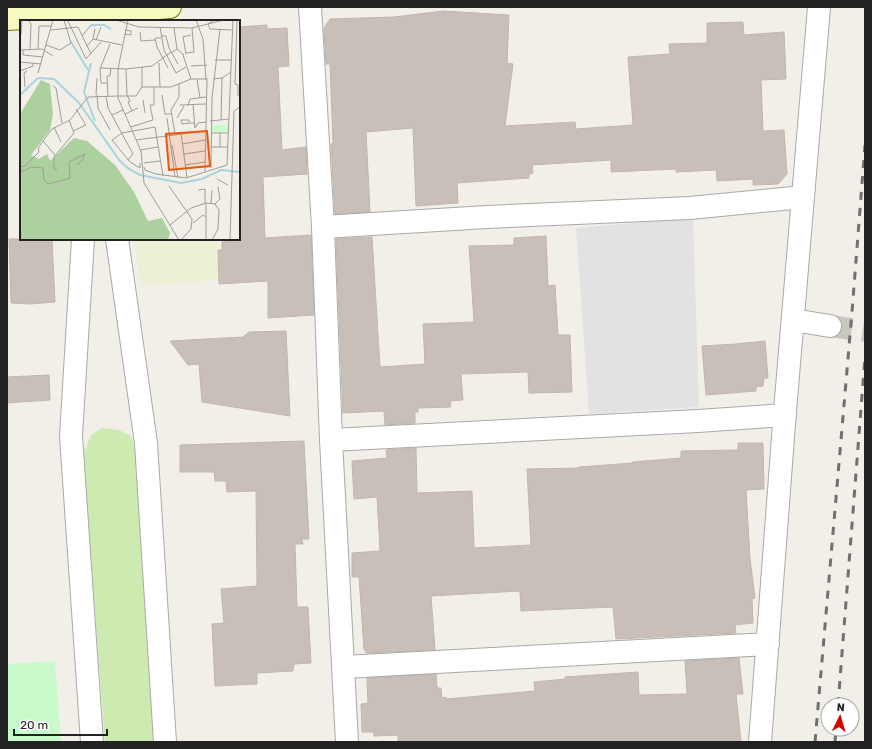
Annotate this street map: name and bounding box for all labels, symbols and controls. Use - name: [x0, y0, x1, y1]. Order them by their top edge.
- inset map: [20, 20, 240, 240]
- north arrow: [820, 697, 860, 737]
- text: N: [836, 701, 845, 714]
- scale bar: [14, 711, 107, 737]
- text: 20 m: [20, 718, 48, 732]

